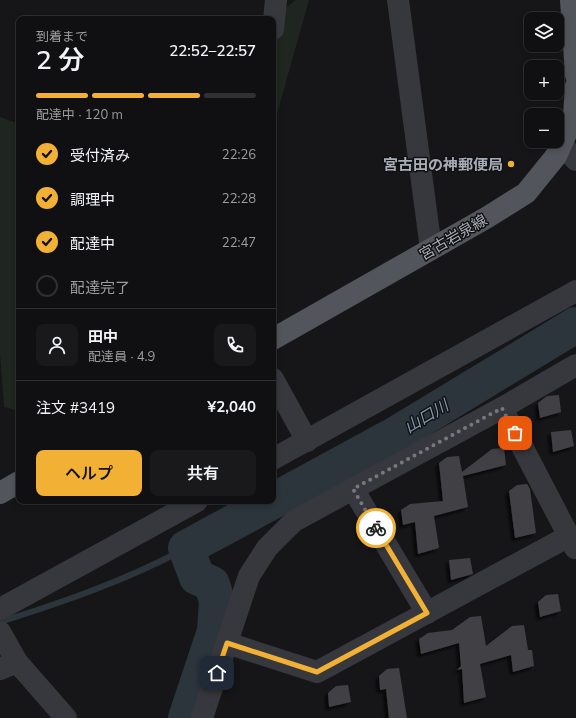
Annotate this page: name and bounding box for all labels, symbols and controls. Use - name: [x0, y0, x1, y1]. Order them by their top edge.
- map controls: [524, 12, 564, 148]
- button: layers: [524, 12, 564, 52]
- text: 到着まで: [36, 28, 88, 44]
- text: 22:52–22:57: [169, 41, 256, 60]
- text: 2 分: [36, 43, 85, 76]
- button: +: [524, 60, 564, 100]
- text: 配達中 · 120 m: [36, 106, 123, 122]
- button: −: [524, 108, 564, 148]
- icon: check: [36, 143, 58, 165]
- text: 受付済み: [70, 146, 130, 165]
- text: 22:26: [222, 146, 256, 162]
- place label: 宮古田の神郵便局: [383, 155, 503, 174]
- marker: 宮古田の神郵便局: [506, 159, 516, 169]
- icon: check: [36, 187, 58, 209]
- text: 調理中: [70, 190, 115, 209]
- text: 22:28: [222, 190, 256, 206]
- street label: 宮古岩泉線: [416, 210, 490, 264]
- icon: check: [36, 231, 58, 253]
- text: 配達中: [70, 234, 115, 253]
- text: 22:47: [222, 234, 256, 250]
- text: 配達完了: [70, 278, 130, 297]
- button: person: [36, 324, 78, 366]
- button: phone: [214, 324, 256, 366]
- text: 田中: [88, 327, 118, 346]
- text: 配達員 · 4.9: [88, 348, 155, 364]
- water label: 山口川: [400, 394, 453, 437]
- text: ¥2,040: [207, 397, 256, 416]
- text: 注文 #3419: [36, 398, 115, 417]
- pin: [498, 416, 532, 450]
- icon: bag: [504, 422, 526, 444]
- button: ヘルプ: [36, 450, 142, 496]
- button: 共有: [150, 450, 256, 496]
- courier: [356, 508, 396, 548]
- icon: bike: [365, 517, 387, 539]
- pin: [200, 656, 234, 690]
- icon: home: [206, 662, 228, 684]

